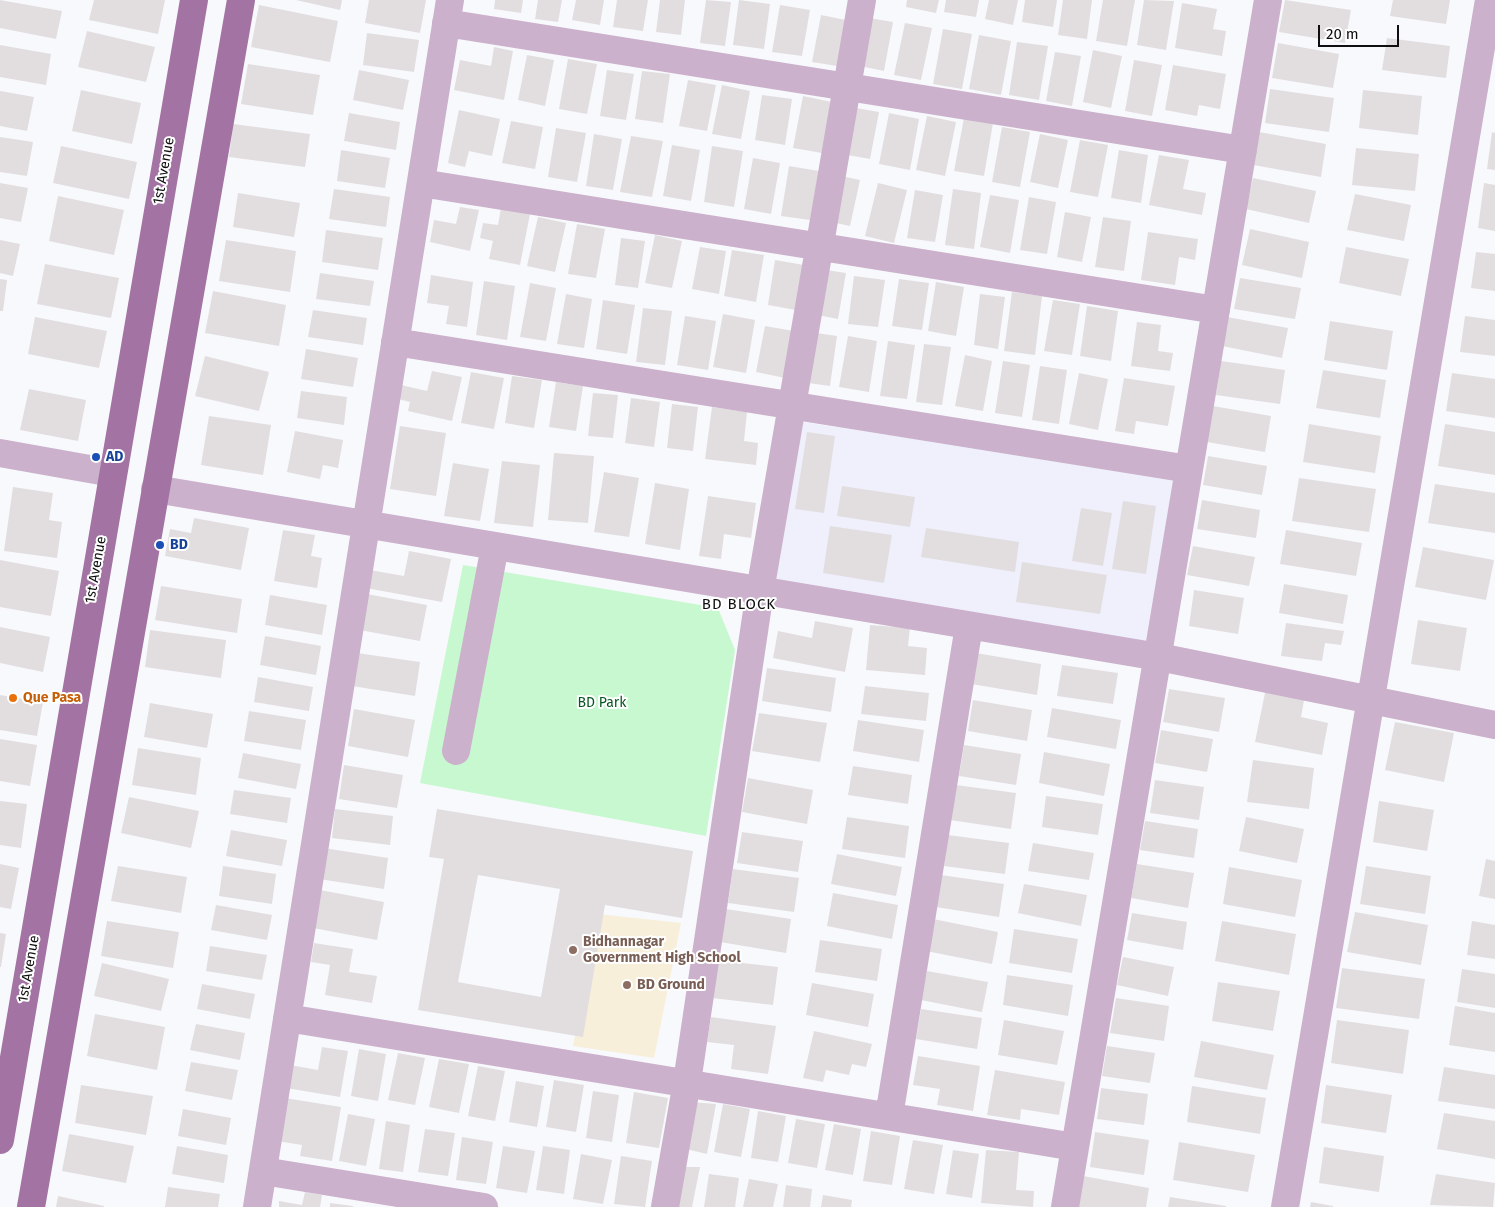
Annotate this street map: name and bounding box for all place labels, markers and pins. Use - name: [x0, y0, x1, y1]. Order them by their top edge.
- place label: AD: [106, 449, 123, 465]
- marker: AD: [90, 451, 102, 463]
- place label: BD: [170, 537, 188, 553]
- marker: BD: [154, 539, 166, 551]
- place label: Que Pasa: [23, 690, 81, 706]
- marker: Que Pasa: [7, 692, 19, 704]
- place label: Bidhannagar Government High School: [583, 934, 741, 966]
- marker: Bidhannagar Government High School: [567, 944, 579, 956]
- place label: BD Ground: [637, 977, 705, 993]
- marker: BD Ground: [621, 979, 633, 991]

